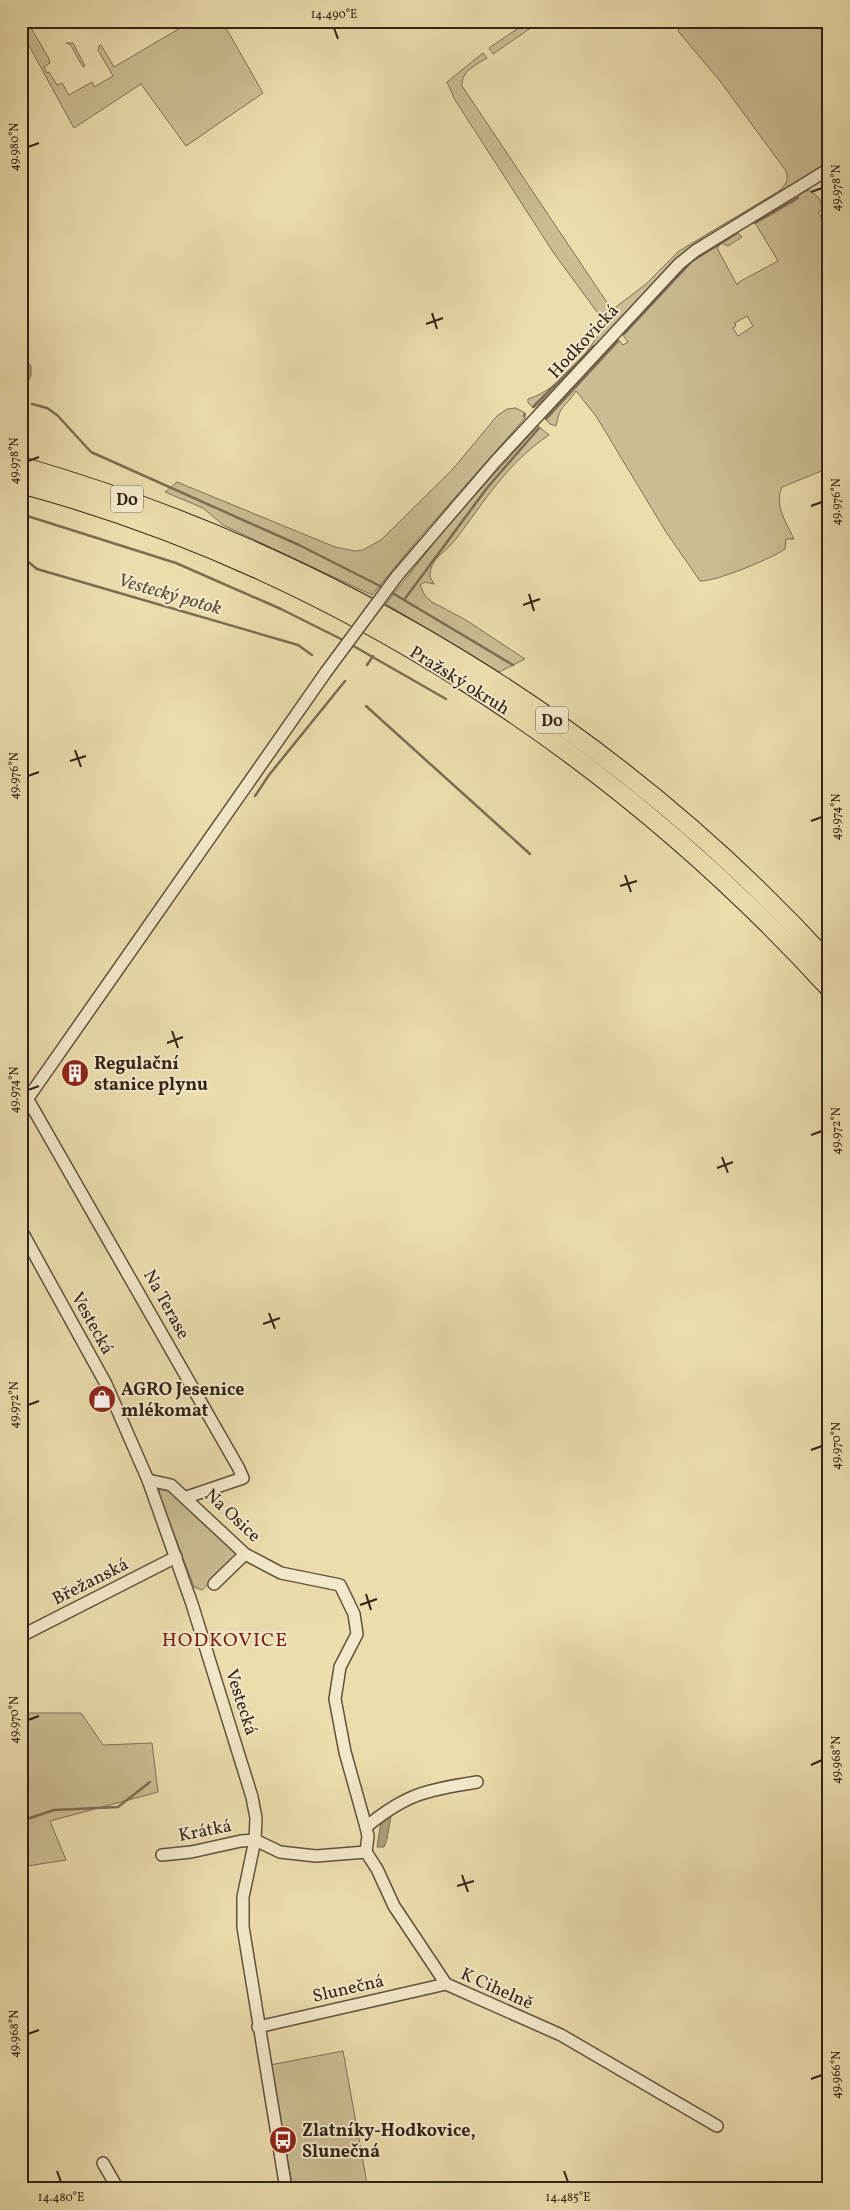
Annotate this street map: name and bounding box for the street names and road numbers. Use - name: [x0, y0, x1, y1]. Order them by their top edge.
- street label: Hodkovická: [543, 299, 625, 385]
- road number: D0: [111, 486, 143, 512]
- street label: Pražský okruh: [404, 640, 514, 722]
- road number: D0: [536, 706, 568, 734]
- street label: Na Terase: [136, 1265, 195, 1344]
- street label: Vestecká: [64, 1288, 119, 1360]
- street label: Na Osice: [198, 1484, 266, 1549]
- street label: Břežanská: [48, 1552, 133, 1612]
- street label: Vestecká: [218, 1666, 263, 1739]
- street label: Krátká: [177, 1814, 234, 1849]
- street label: K Cihelně: [456, 1962, 537, 2016]
- street label: Slunečná: [310, 1969, 387, 2010]

